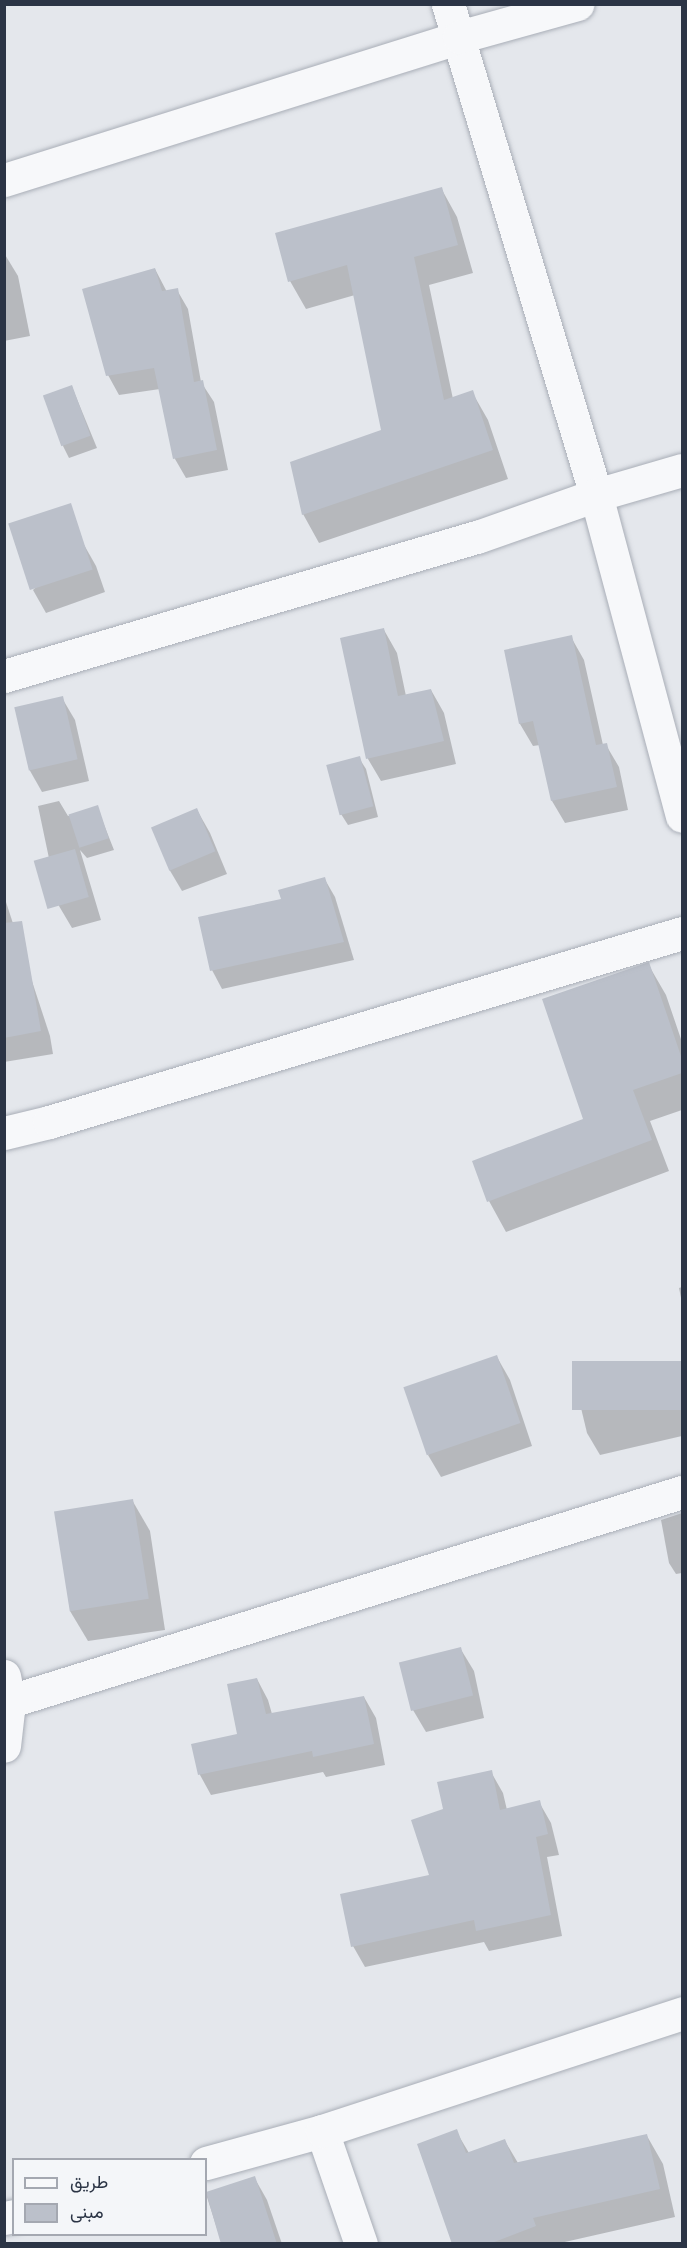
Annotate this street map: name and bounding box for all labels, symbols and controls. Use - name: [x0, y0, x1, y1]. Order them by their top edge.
- legend: [12, 2158, 207, 2236]
- text: طريق: [70, 2169, 108, 2194]
- text: مبنى: [70, 2199, 104, 2224]

